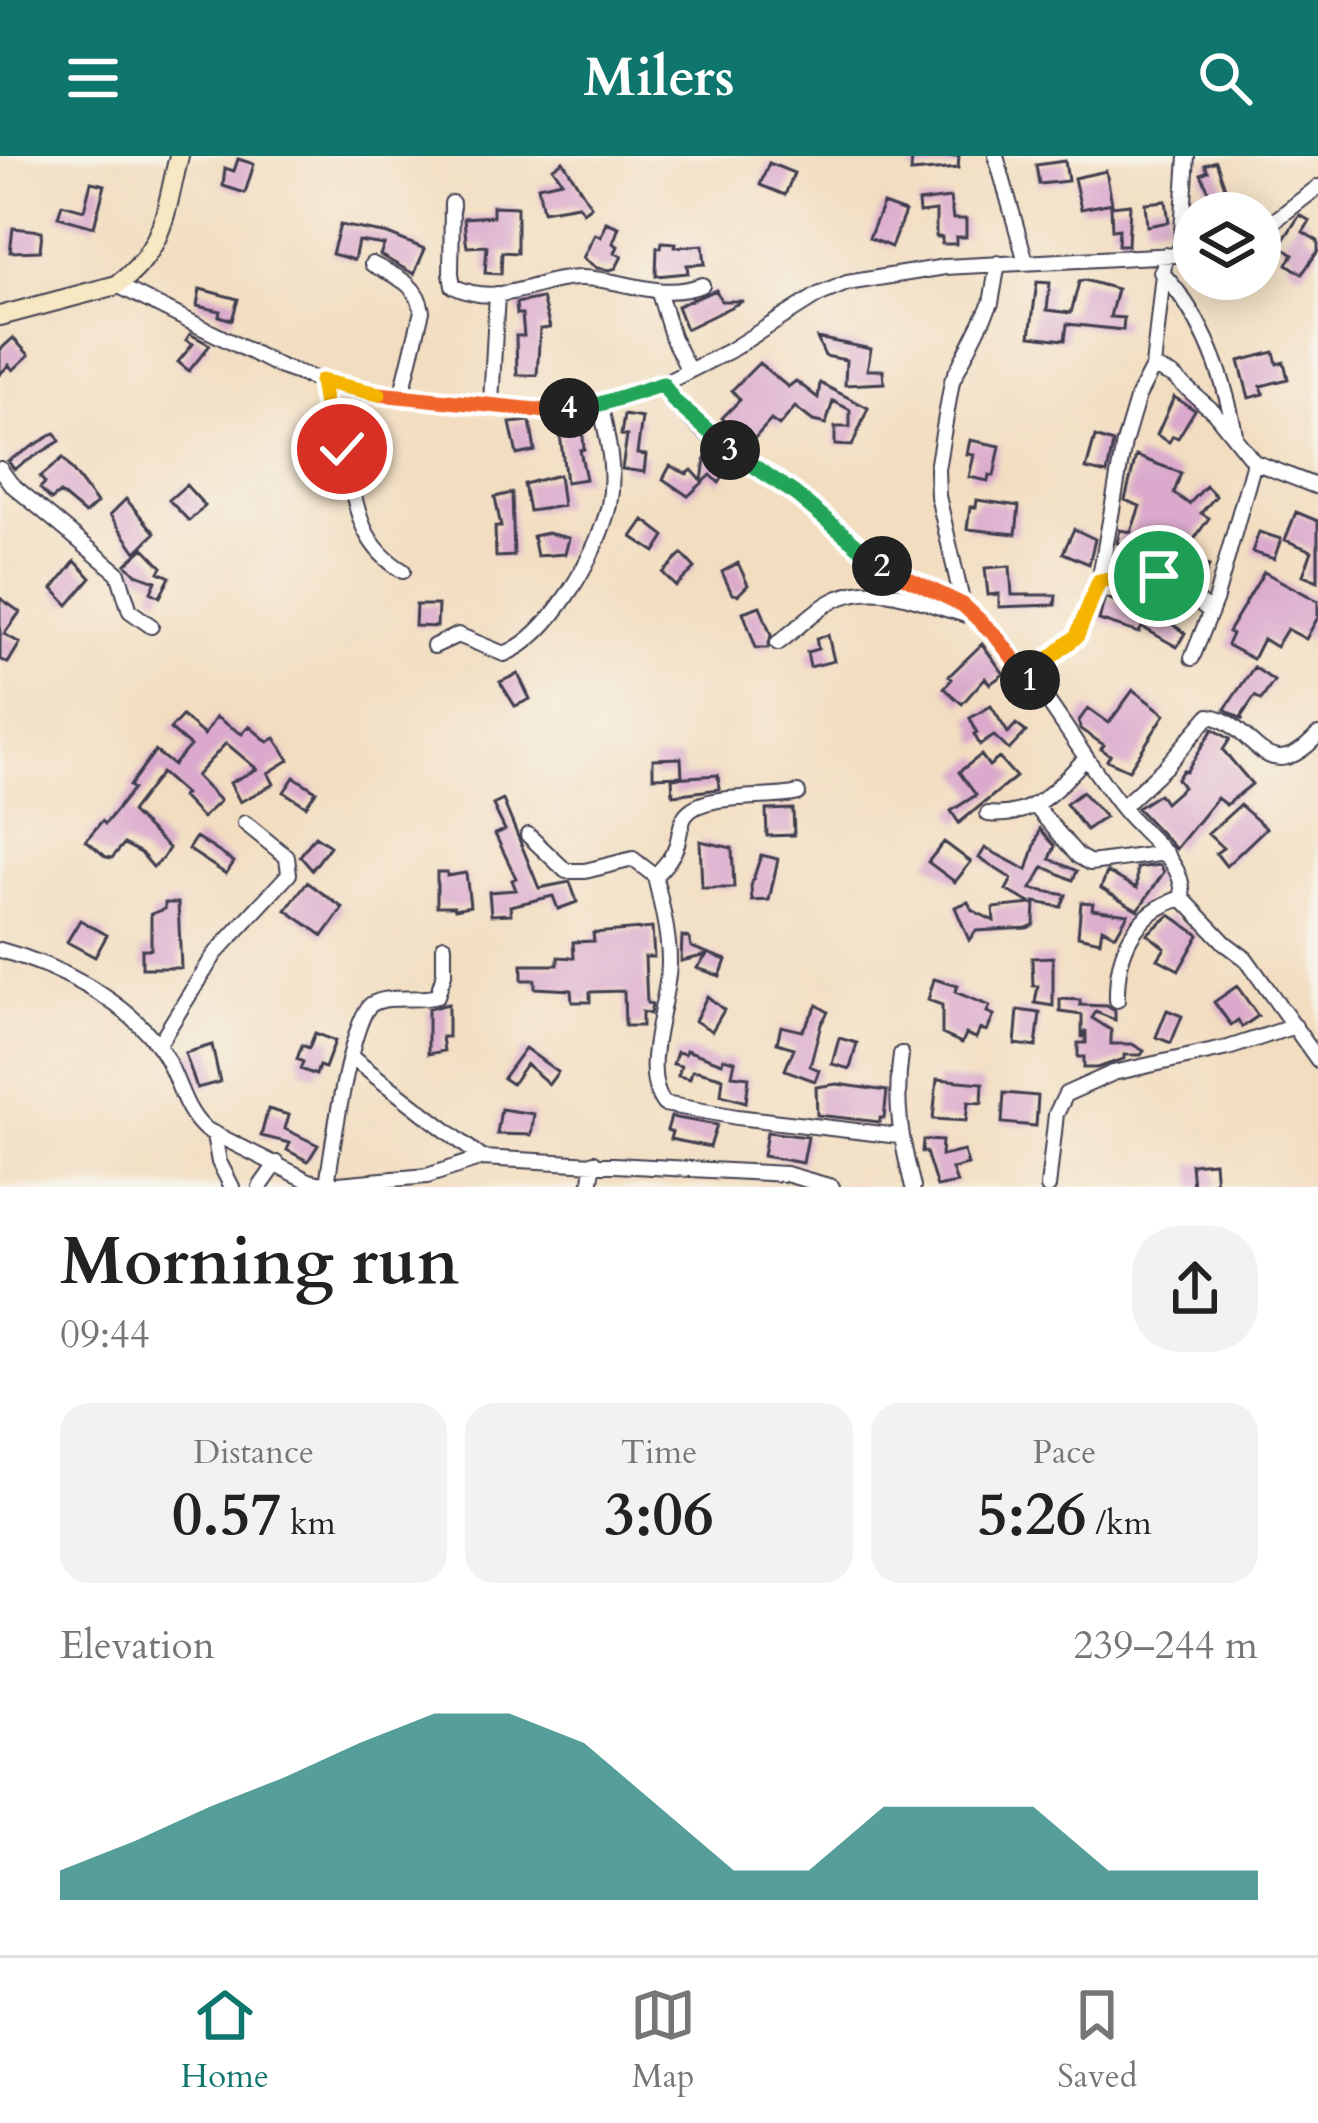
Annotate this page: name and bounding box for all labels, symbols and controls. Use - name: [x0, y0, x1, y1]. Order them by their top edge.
- text: Milers: [583, 42, 735, 115]
- icon: menu: [60, 45, 126, 111]
- icon: search: [1192, 45, 1258, 111]
- map controls: [1173, 192, 1281, 300]
- button: layers: [1173, 192, 1281, 300]
- pin: 4: [539, 378, 599, 438]
- text: 4: [561, 385, 577, 430]
- pin: [291, 398, 393, 500]
- icon: check: [309, 416, 375, 482]
- pin: 3: [700, 420, 760, 480]
- text: 3: [722, 427, 738, 472]
- pin: [1108, 525, 1210, 627]
- pin: 2: [852, 536, 912, 596]
- text: 2: [874, 543, 890, 588]
- icon: arrive: [1126, 543, 1192, 609]
- pin: 1: [1000, 650, 1060, 710]
- text: 1: [1022, 657, 1038, 702]
- text: Morning run: [60, 1218, 459, 1307]
- button: share: [1132, 1226, 1258, 1352]
- text: 09:44: [60, 1308, 150, 1361]
- text: Distance: [193, 1430, 314, 1475]
- text: Time: [621, 1430, 697, 1475]
- text: Pace: [1032, 1430, 1096, 1475]
- text: 0.57: [172, 1475, 281, 1556]
- text: 3:06: [604, 1475, 714, 1556]
- text: 5:26: [977, 1475, 1087, 1556]
- text: km: [281, 1501, 336, 1546]
- text: /km: [1087, 1501, 1152, 1546]
- text: Elevation: [60, 1619, 215, 1672]
- text: 239–244 m: [1073, 1619, 1258, 1672]
- tab: Home: [181, 1982, 269, 2099]
- tab: Map: [630, 1982, 696, 2099]
- tab: Saved: [1057, 1982, 1137, 2099]

